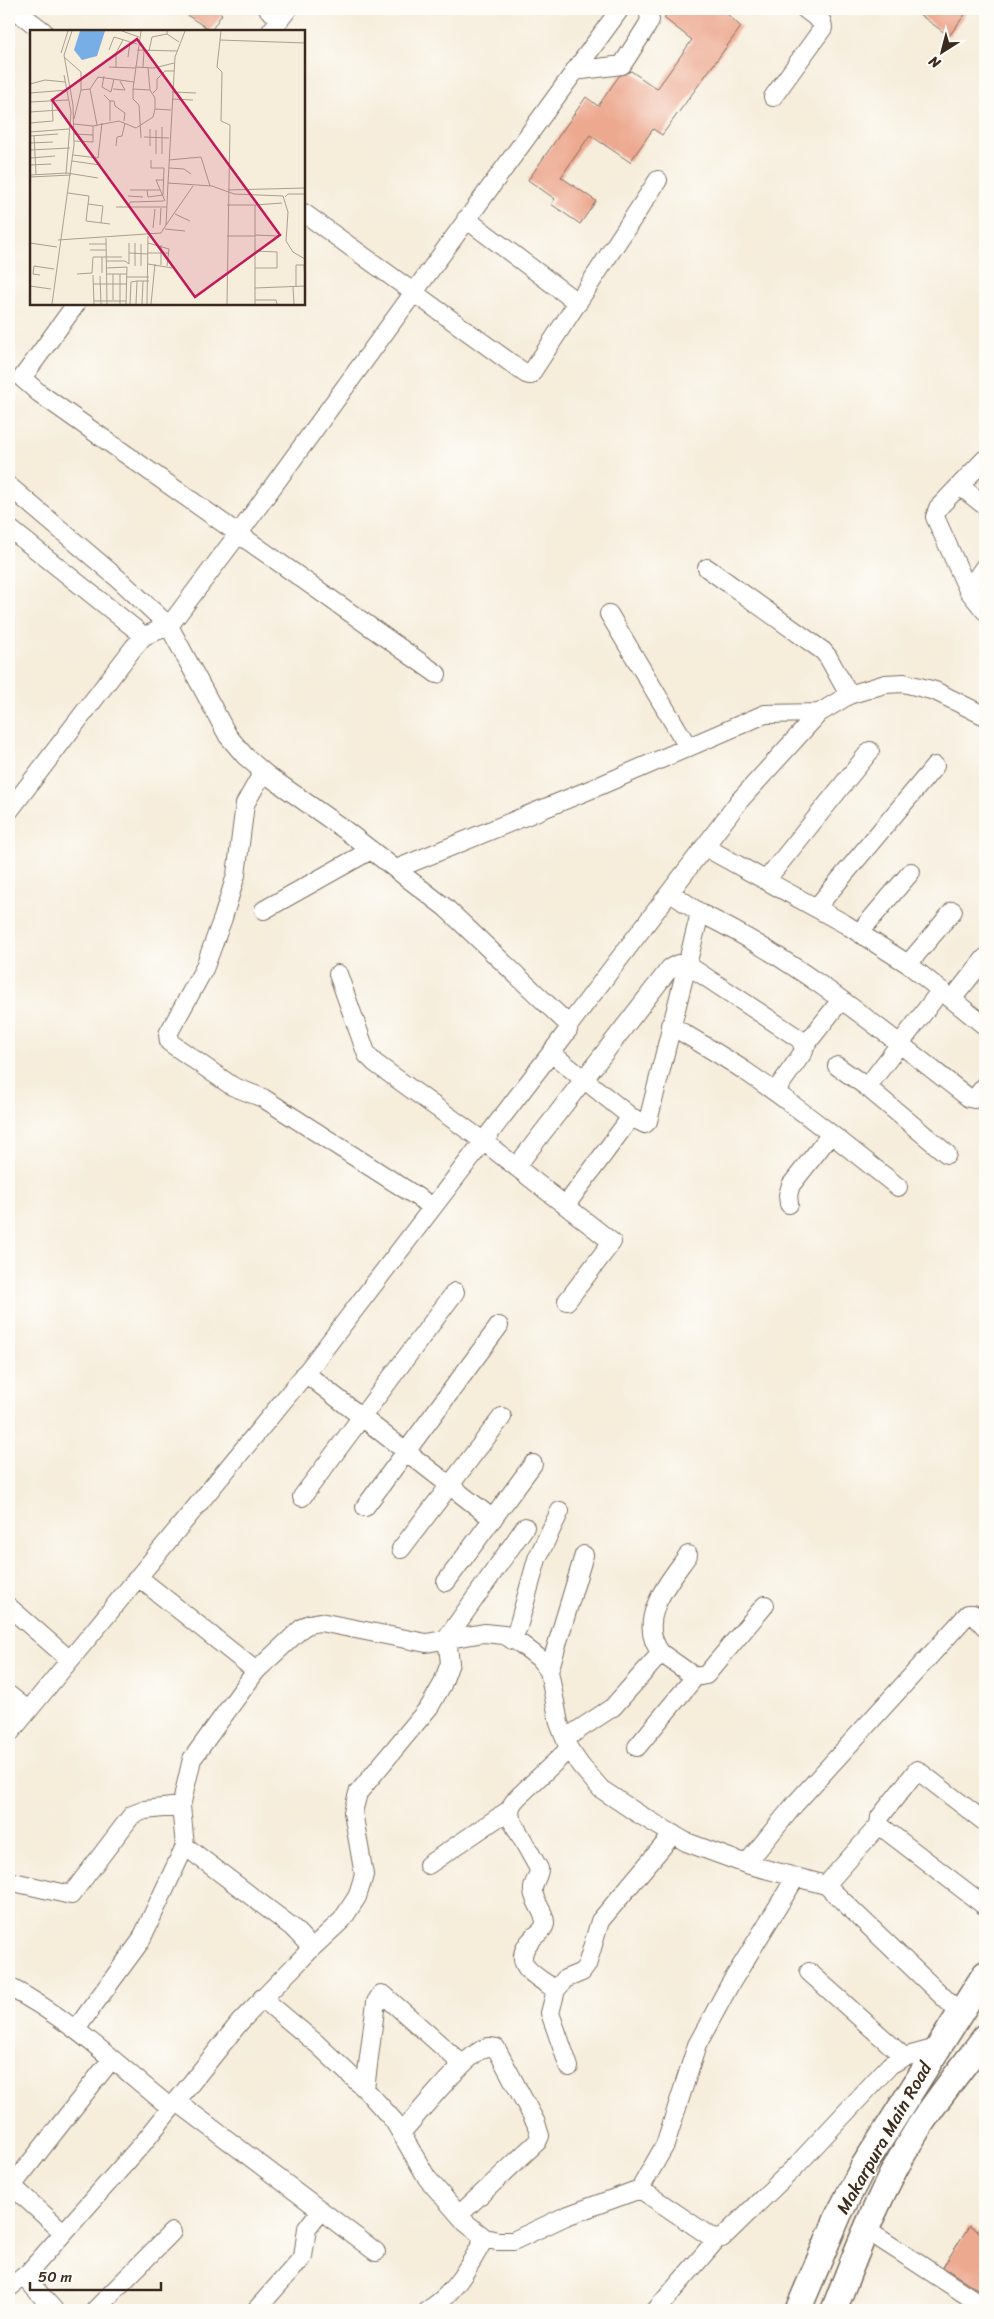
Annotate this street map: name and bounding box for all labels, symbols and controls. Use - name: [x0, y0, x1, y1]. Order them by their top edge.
- north arrow: [916, 28, 966, 78]
- inset map: [30, 30, 305, 305]
- text: N: [923, 49, 947, 76]
- street label: Makarpura Main Road: [827, 2054, 942, 2220]
- scale bar: [30, 2259, 161, 2291]
- text: 50 m: [38, 2264, 73, 2290]

